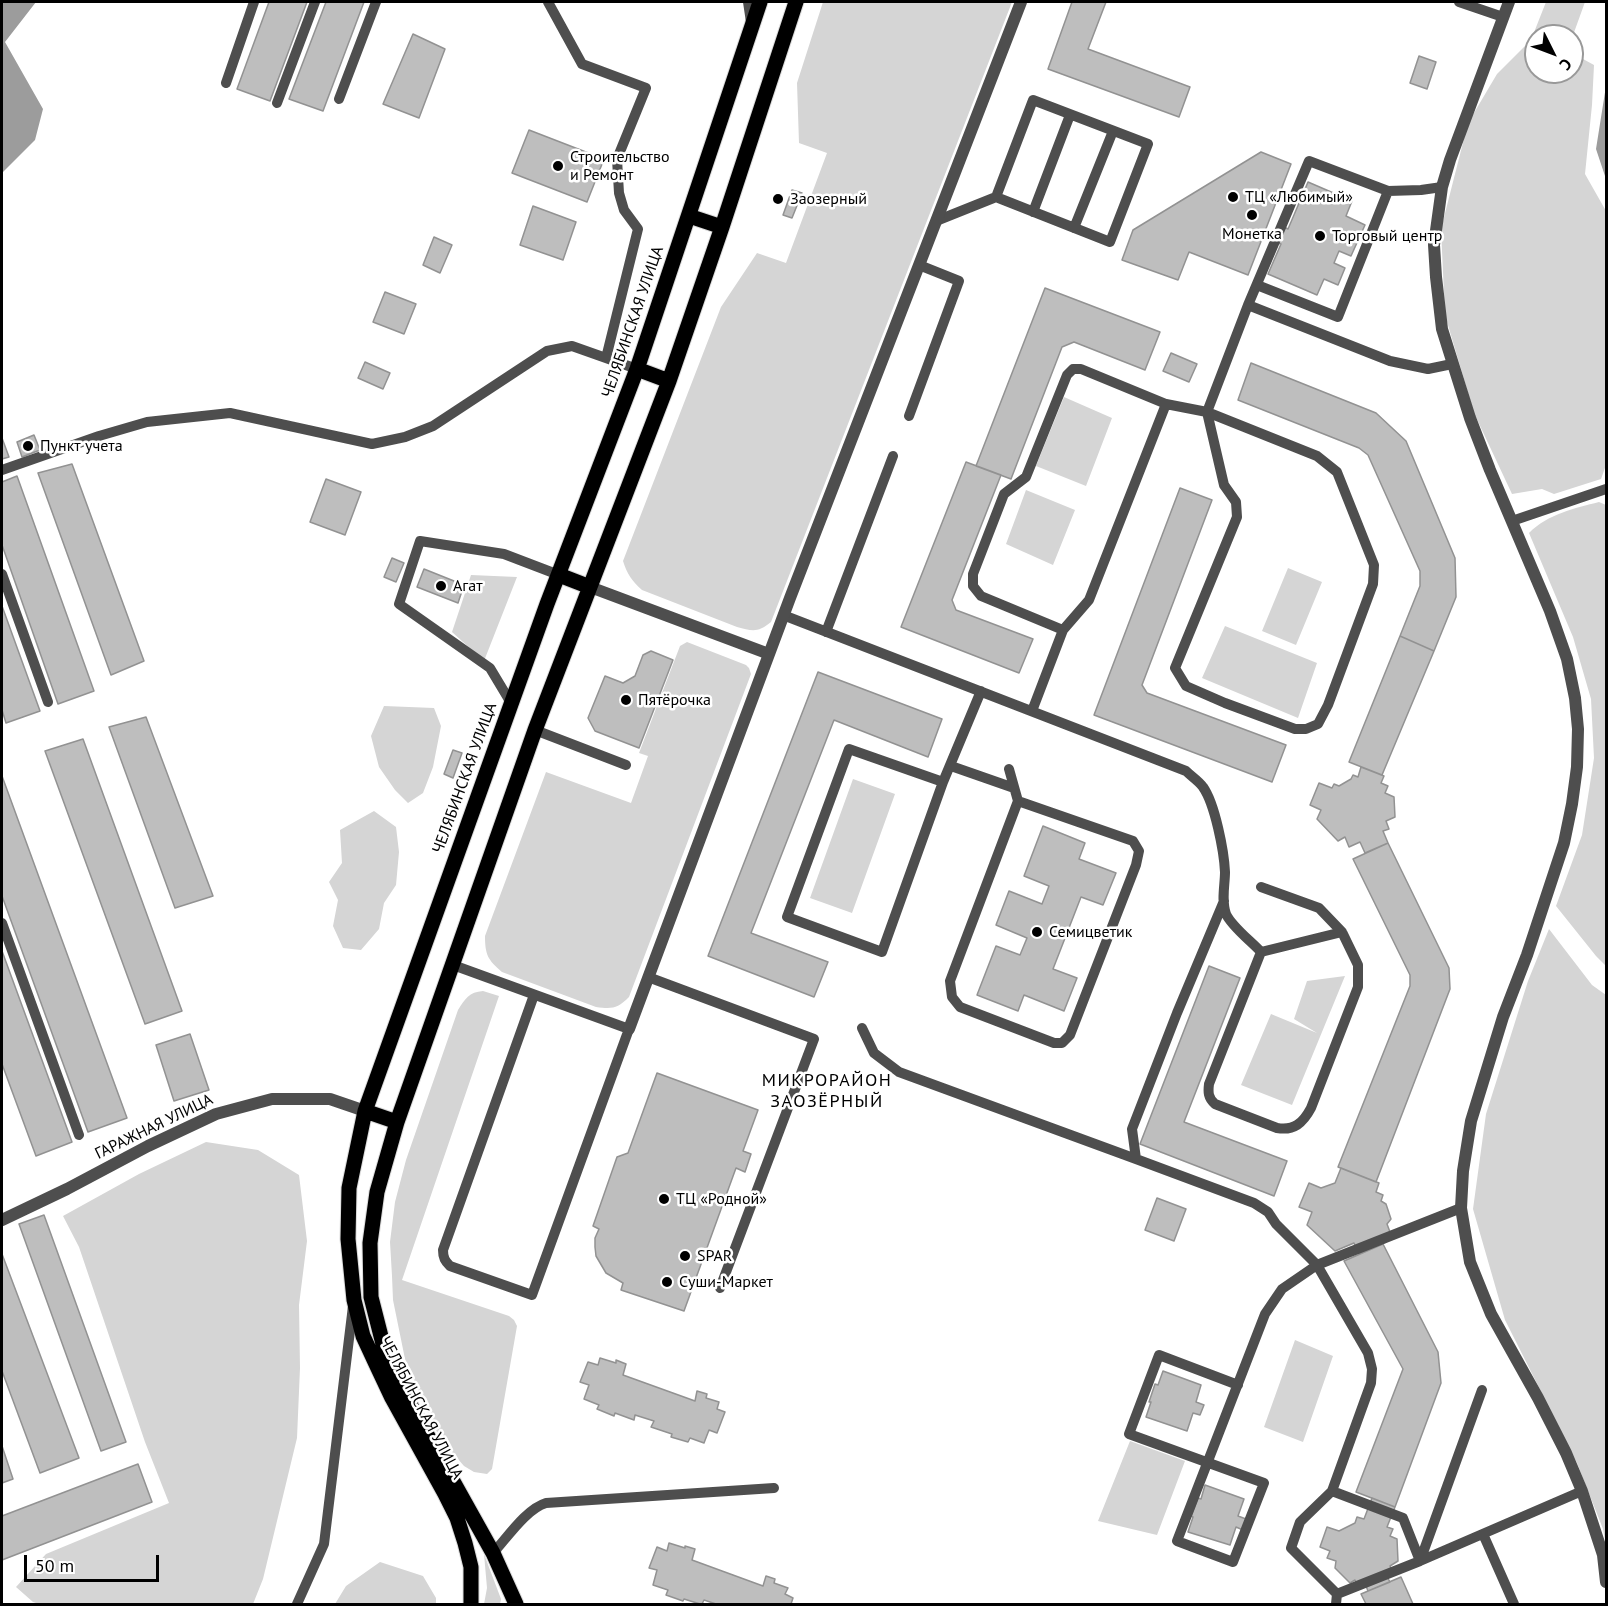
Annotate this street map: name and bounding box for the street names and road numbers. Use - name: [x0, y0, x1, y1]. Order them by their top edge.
- street label: ЧЕЛЯБИНСКАЯ УЛИЦА: [598, 244, 668, 400]
- street label: ЧЕЛЯБИНСКАЯ УЛИЦА: [429, 700, 501, 856]
- street label: ГАРАЖНАЯ УЛИЦА: [92, 1090, 216, 1164]
- street label: ЧЕЛЯБИНСКАЯ УЛИЦА: [375, 1333, 467, 1483]

